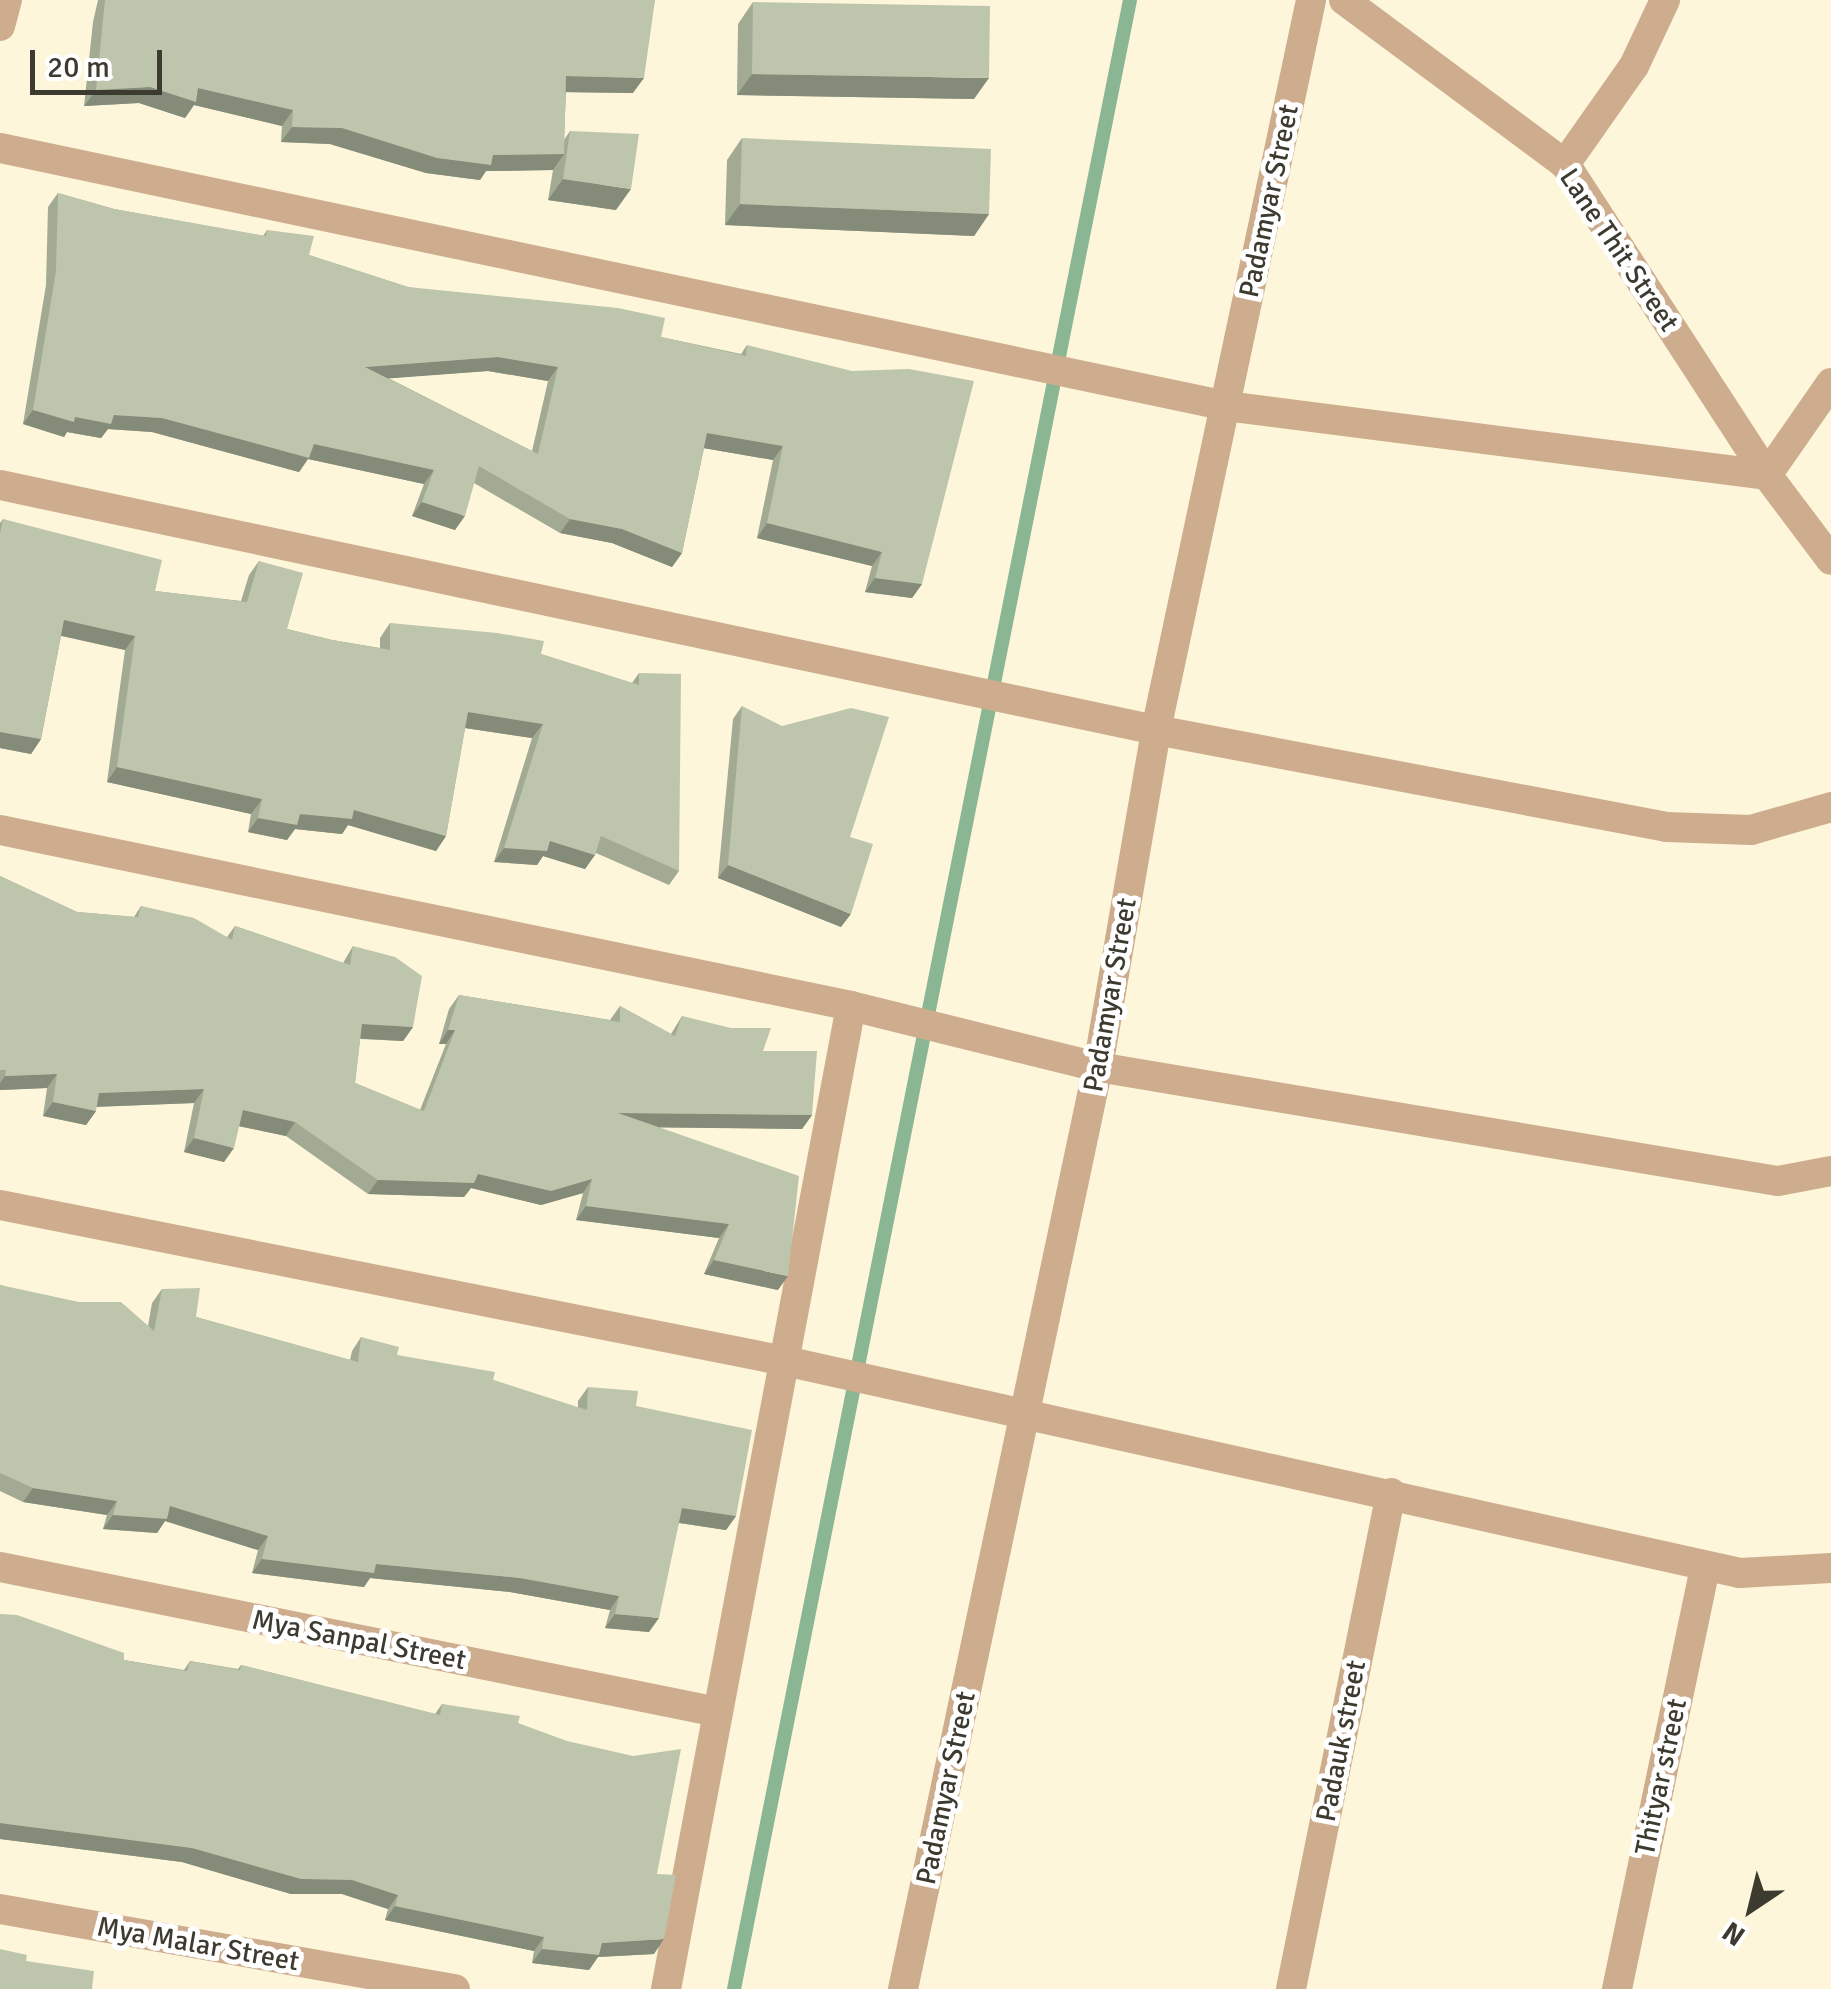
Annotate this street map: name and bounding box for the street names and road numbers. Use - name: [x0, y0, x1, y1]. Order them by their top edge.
- street label: Padamyar Street: [1232, 101, 1306, 301]
- street label: Lane Thit Street: [1552, 162, 1686, 338]
- street label: Padamyar Street: [1076, 895, 1144, 1095]
- street label: Mya Sanpal Street: [249, 1603, 469, 1677]
- street label: Padauk street: [1309, 1658, 1373, 1824]
- street label: Padamyar Street: [909, 1688, 983, 1888]
- street label: Thityar street: [1628, 1696, 1694, 1858]
- street label: Mya Malar Street: [94, 1910, 302, 1978]

